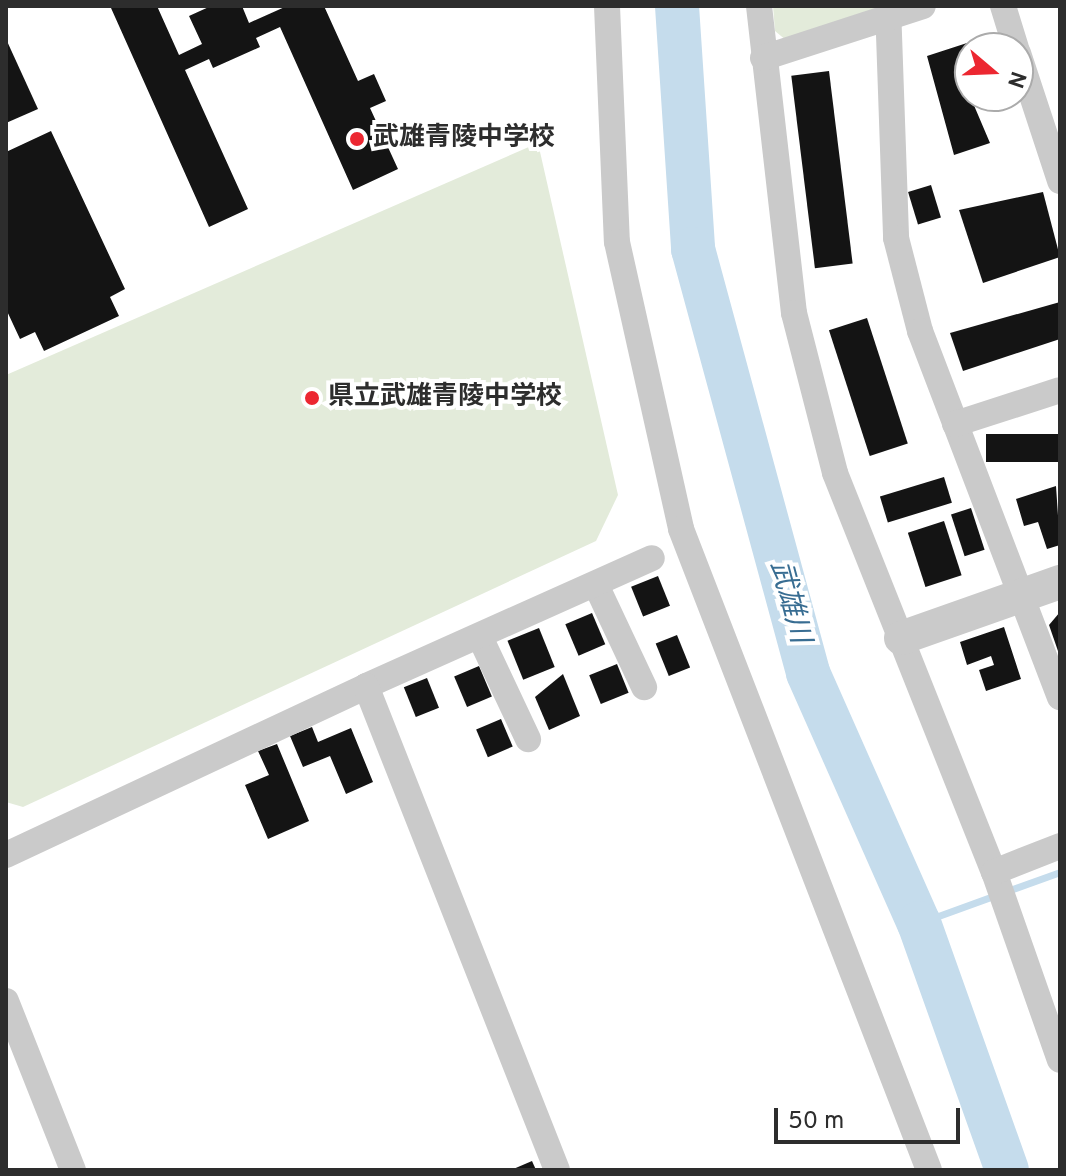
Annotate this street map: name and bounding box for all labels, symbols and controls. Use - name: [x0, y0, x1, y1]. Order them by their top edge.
- north arrow: [954, 32, 1034, 112]
- text: N: [1000, 67, 1031, 91]
- place label: 武雄青陵中学校: [373, 123, 555, 155]
- marker: 武雄青陵中学校: [348, 130, 366, 148]
- place label: 県立武雄青陵中学校: [328, 382, 562, 414]
- marker: 県立武雄青陵中学校: [303, 389, 321, 407]
- water label: 武雄川: [762, 557, 816, 647]
- scale bar: [778, 1092, 964, 1142]
- text: 50 m: [788, 1107, 844, 1137]

